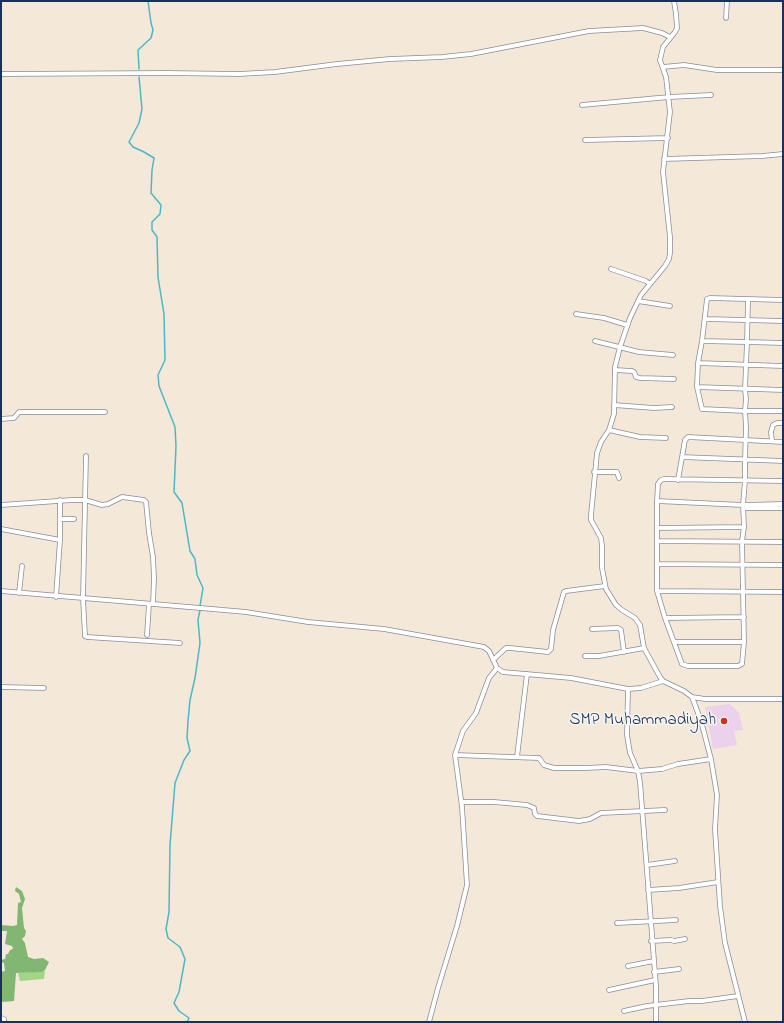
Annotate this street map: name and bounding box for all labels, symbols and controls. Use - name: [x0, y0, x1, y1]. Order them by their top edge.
- place label: SMP Muhammadiyah: [570, 711, 716, 731]
- marker: SMP Muhammadiyah: [719, 716, 729, 726]

